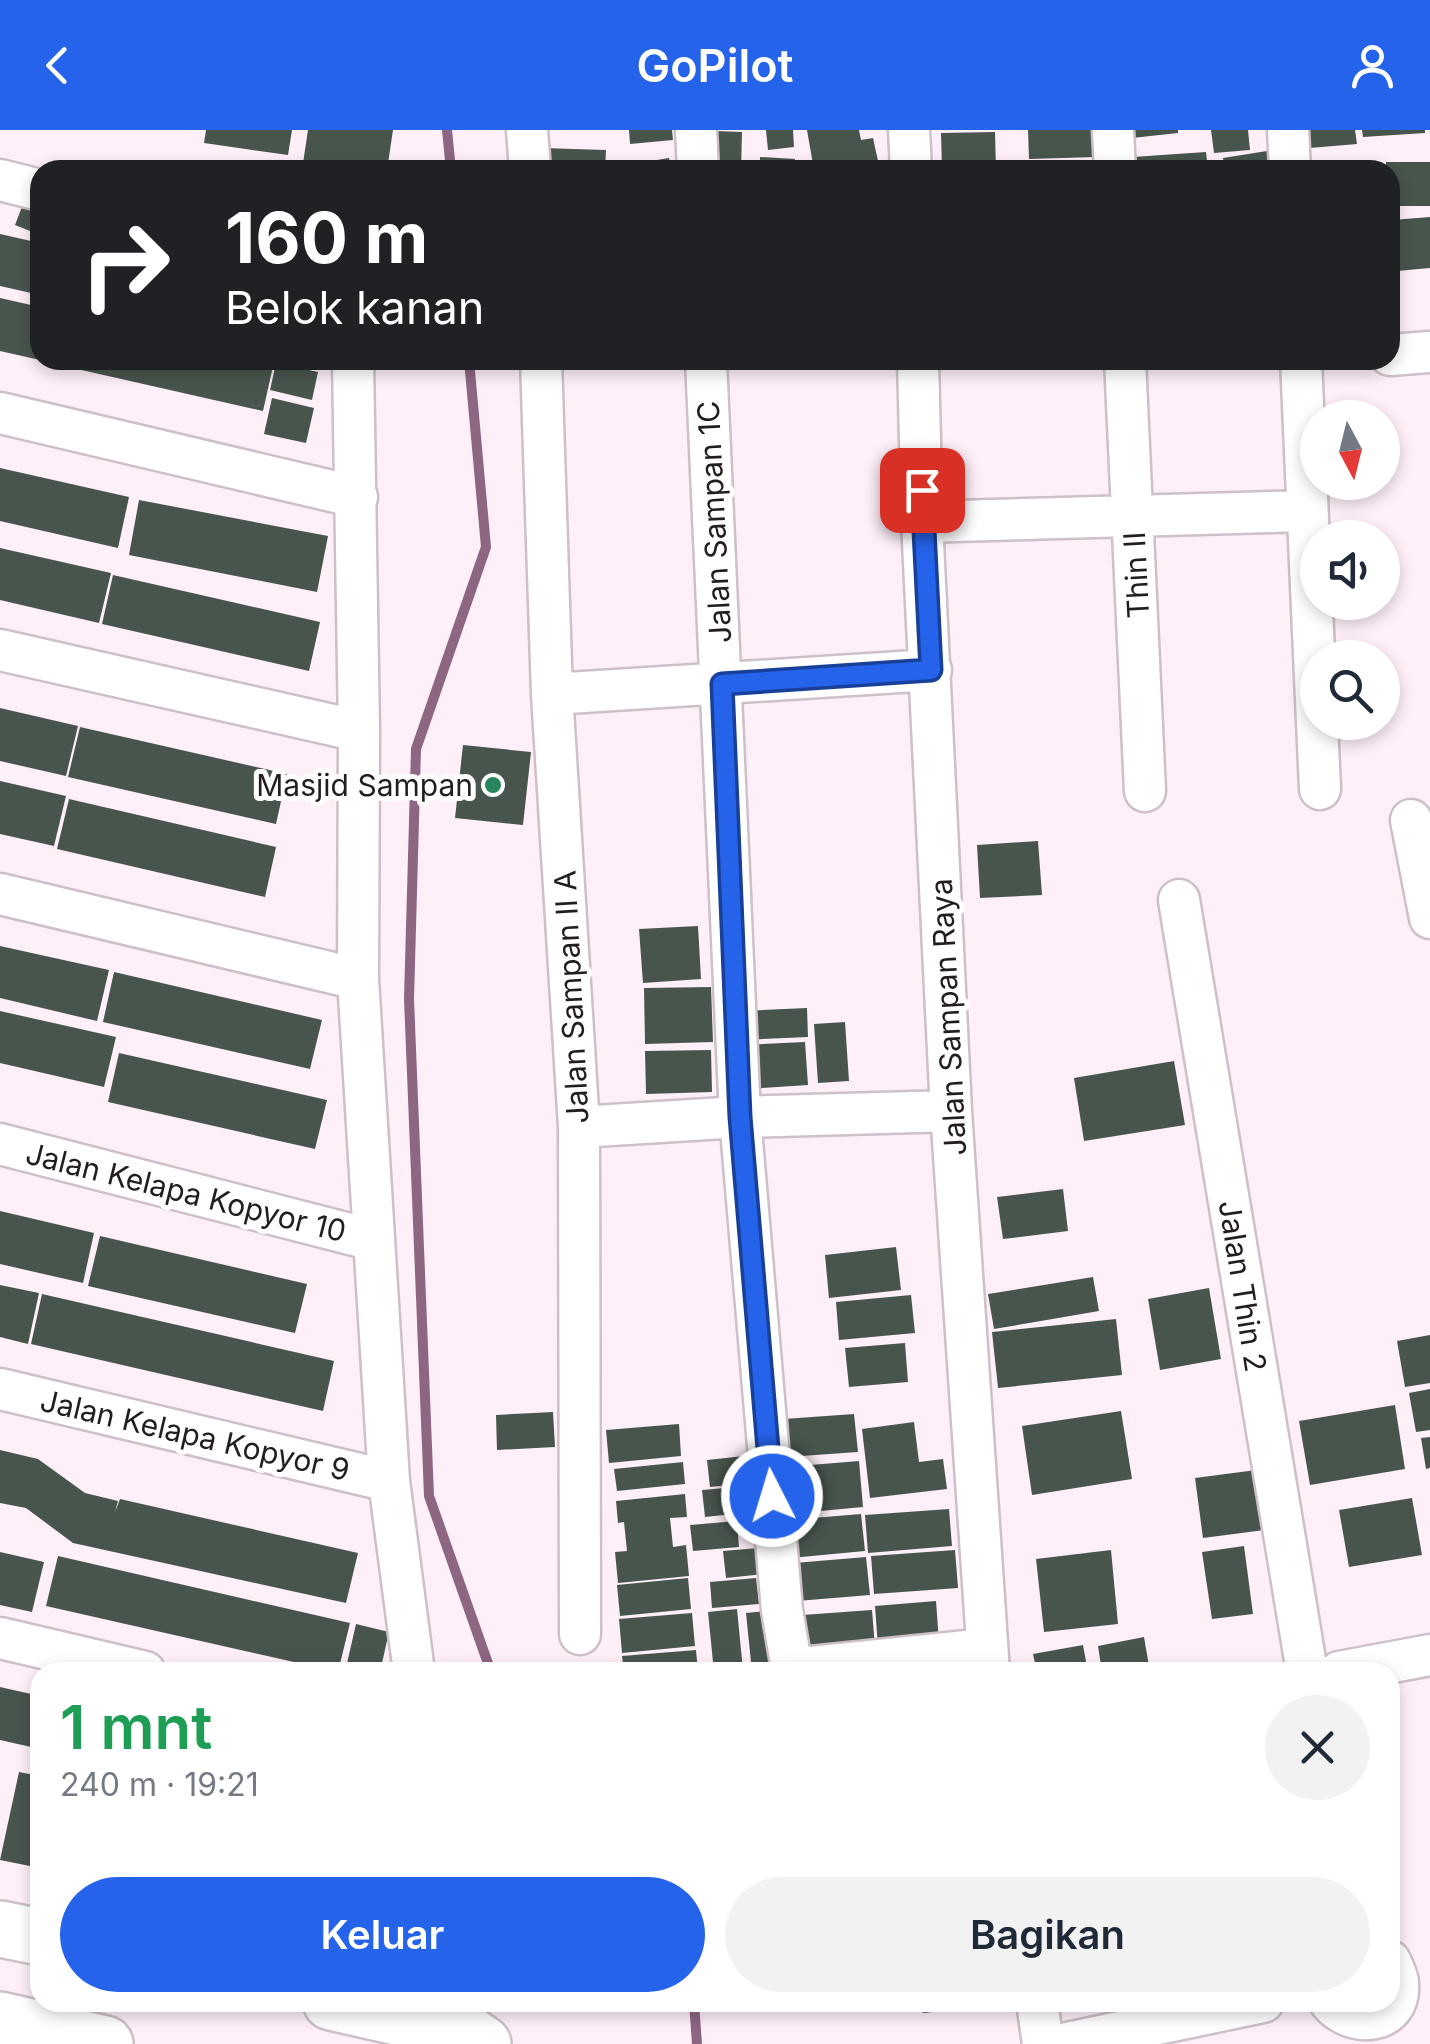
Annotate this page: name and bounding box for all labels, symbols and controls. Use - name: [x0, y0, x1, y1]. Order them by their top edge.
- icon: back: [30, 38, 85, 93]
- text: GoPilot: [637, 38, 793, 93]
- icon: person: [1345, 38, 1400, 93]
- text: 160 m: [225, 195, 428, 280]
- icon: right: [60, 200, 190, 330]
- text: Belok kanan: [225, 280, 484, 335]
- street label: Jalan Sampan 1C: [690, 400, 738, 644]
- north arrow: [1300, 400, 1400, 500]
- map controls: [1300, 400, 1400, 740]
- pin: [880, 448, 965, 533]
- icon: arrive: [895, 463, 950, 518]
- button: sound: [1300, 520, 1400, 620]
- street label: Thin II: [1116, 531, 1156, 619]
- button: search: [1300, 640, 1400, 740]
- place label: Masjid Sampan: [256, 767, 473, 803]
- marker: Masjid Sampan: [482, 774, 504, 796]
- street label: Jalan Sampan II A: [546, 869, 596, 1125]
- street label: Jalan Sampan Raya: [923, 878, 973, 1156]
- street label: Jalan Kelapa Kopyor 10: [22, 1135, 350, 1249]
- street label: Jalan Thin 2: [1212, 1198, 1274, 1374]
- street label: Jalan Kelapa Kopyor 9: [37, 1382, 353, 1488]
- position arrow: [720, 1444, 824, 1548]
- text: 1 mnt: [60, 1691, 212, 1763]
- button: close: [1265, 1695, 1370, 1800]
- text: 240 m · 19:21: [60, 1765, 259, 1804]
- button: Keluar: [60, 1877, 705, 1992]
- button: Bagikan: [725, 1877, 1370, 1992]

